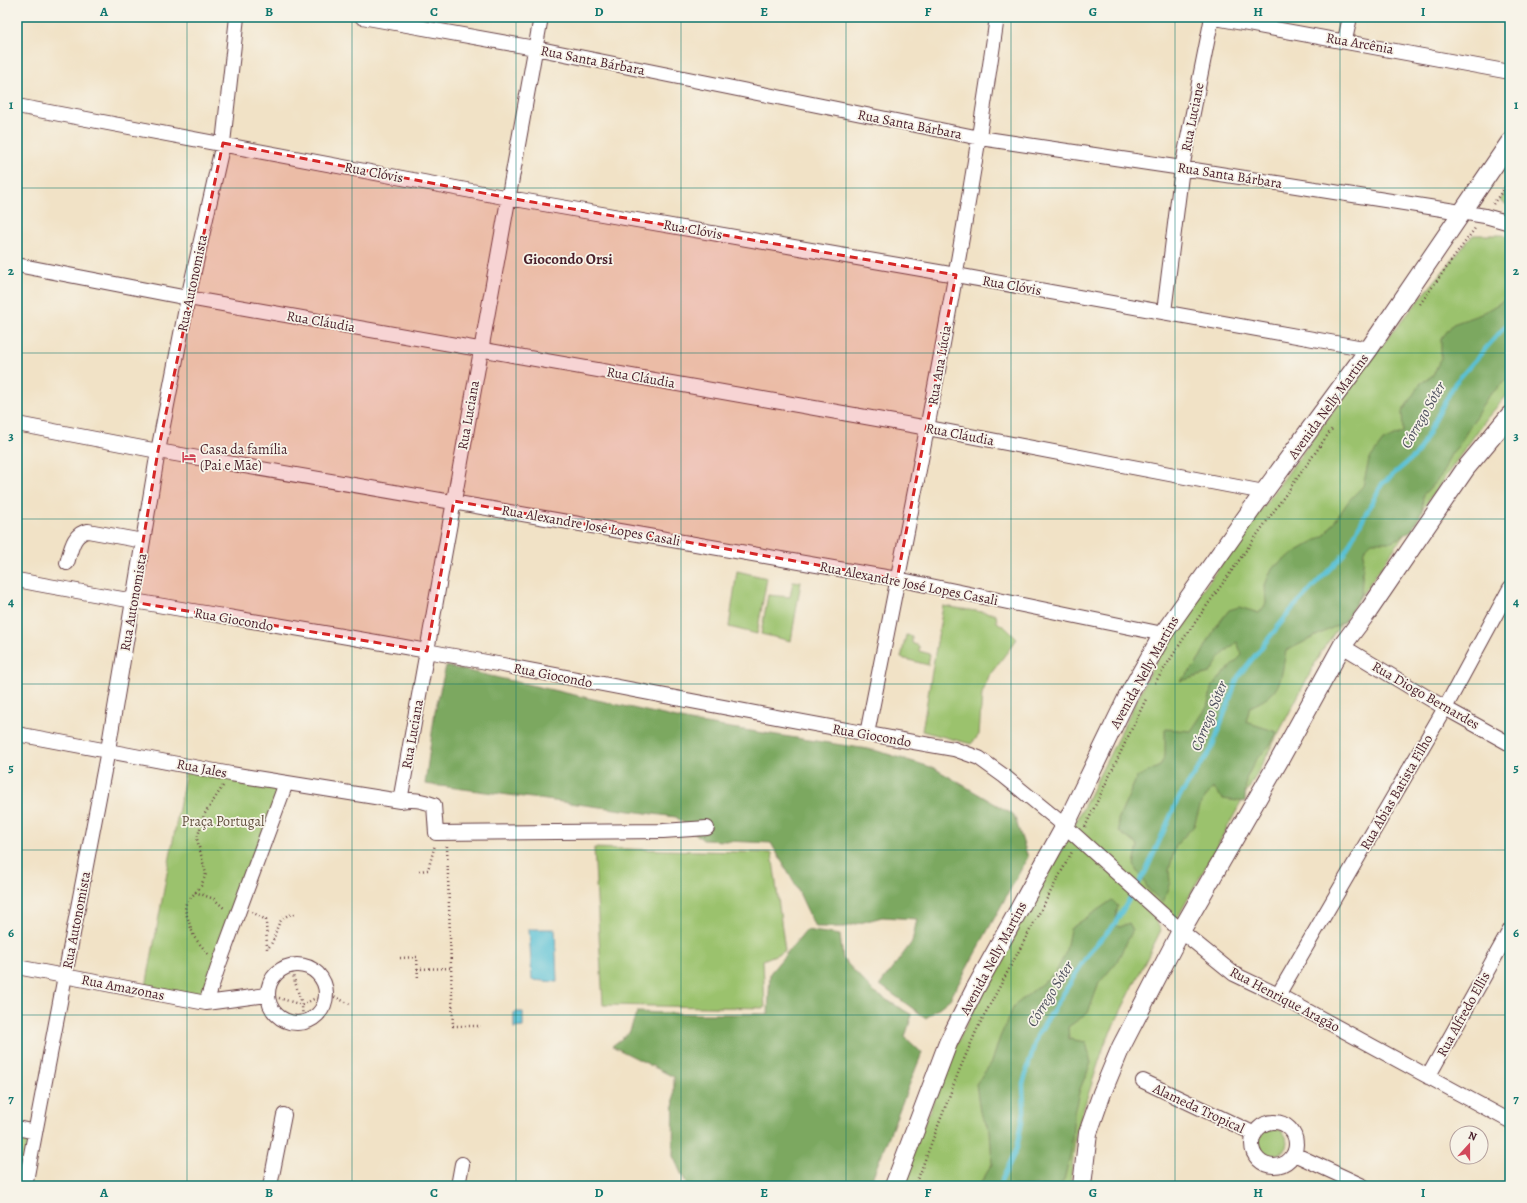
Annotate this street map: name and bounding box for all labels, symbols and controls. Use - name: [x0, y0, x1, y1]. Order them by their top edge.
- text: A: [99, 3, 109, 20]
- text: B: [265, 3, 273, 20]
- text: C: [430, 3, 438, 20]
- text: D: [594, 3, 604, 20]
- text: E: [760, 3, 768, 20]
- text: F: [925, 3, 932, 20]
- text: G: [1089, 3, 1097, 20]
- text: H: [1253, 3, 1263, 20]
- text: I: [1421, 3, 1426, 20]
- street label: Rua Arcênia: [1325, 28, 1396, 59]
- street label: Rua Santa Bárbara: [539, 41, 647, 80]
- street label: Rua Luciane: [1176, 81, 1208, 153]
- text: 1: [9, 96, 14, 113]
- text: 1: [1514, 96, 1519, 113]
- street label: Rua Santa Bárbara: [856, 105, 964, 144]
- street label: Rua Clóvis: [343, 157, 405, 188]
- street label: Rua Santa Bárbara: [1176, 158, 1284, 193]
- street label: Rua Clóvis: [662, 215, 724, 244]
- street label: Rua Autonomista: [173, 232, 212, 334]
- district label: Giocondo Orsi: [523, 249, 613, 269]
- text: 2: [8, 262, 15, 279]
- text: 2: [1513, 262, 1520, 279]
- street label: Rua Clóvis: [981, 271, 1043, 300]
- street label: Rua Cláudia: [285, 306, 357, 337]
- street label: Rua Ana Lúcia: [923, 323, 956, 407]
- street label: Avenida Nelly Martins: [1283, 350, 1373, 464]
- street label: Rua Cláudia: [605, 362, 677, 393]
- water label: Córrego Sóter: [1396, 377, 1450, 452]
- street label: Rua Luciana: [453, 378, 484, 451]
- street label: Rua Cláudia: [924, 419, 996, 451]
- text: 3: [8, 427, 14, 444]
- text: 3: [1513, 427, 1519, 444]
- place label: Casa da família (Pai e Mãe): [200, 440, 288, 475]
- hotel icon: Casa da família (Pai e Mãe): [181, 449, 197, 465]
- street label: Rua Alexandre José Lopes Casali: [500, 500, 682, 551]
- street label: Rua Autonomista: [116, 551, 152, 653]
- street label: Rua Alexandre José Lopes Casali: [818, 557, 1000, 610]
- text: 4: [8, 593, 14, 610]
- text: 4: [1513, 593, 1519, 610]
- street label: Rua Giocondo: [193, 603, 275, 636]
- street label: Avenida Nelly Martins: [1105, 613, 1183, 733]
- street label: Rua Diogo Bernardes: [1369, 657, 1483, 734]
- street label: Rua Giocondo: [512, 659, 594, 692]
- water label: Córrego Sóter: [1186, 677, 1232, 754]
- street label: Rua Luciana: [397, 697, 428, 770]
- street label: Rua Giocondo: [831, 719, 913, 752]
- street label: Rua Abias Batista Filho: [1356, 731, 1437, 854]
- street label: Rua Jales: [175, 754, 229, 783]
- text: 5: [8, 759, 14, 776]
- text: 5: [1513, 759, 1519, 776]
- park label: Praça Portugal: [182, 812, 265, 831]
- street label: Rua Autonomista: [58, 869, 95, 971]
- street label: Avenida Nelly Martins: [955, 898, 1031, 1019]
- text: 6: [8, 924, 14, 941]
- text: 6: [1513, 924, 1519, 941]
- water label: Córrego Sóter: [1022, 957, 1078, 1031]
- street label: Rua Henrique Aragão: [1226, 962, 1343, 1037]
- street label: Rua Alfredo Ellis: [1432, 968, 1495, 1060]
- street label: Rua Amazonas: [80, 970, 166, 1005]
- street label: Alameda Tropical: [1149, 1078, 1248, 1138]
- text: 7: [8, 1090, 14, 1107]
- text: 7: [1513, 1090, 1519, 1107]
- north arrow: [1449, 1125, 1489, 1165]
- text: N: [1466, 1128, 1479, 1145]
- text: A: [99, 1184, 109, 1201]
- text: B: [265, 1184, 273, 1201]
- text: C: [430, 1184, 438, 1201]
- text: D: [594, 1184, 604, 1201]
- text: E: [760, 1184, 768, 1201]
- text: F: [925, 1184, 932, 1201]
- text: G: [1089, 1184, 1097, 1201]
- text: H: [1253, 1184, 1263, 1201]
- text: I: [1421, 1184, 1426, 1201]

